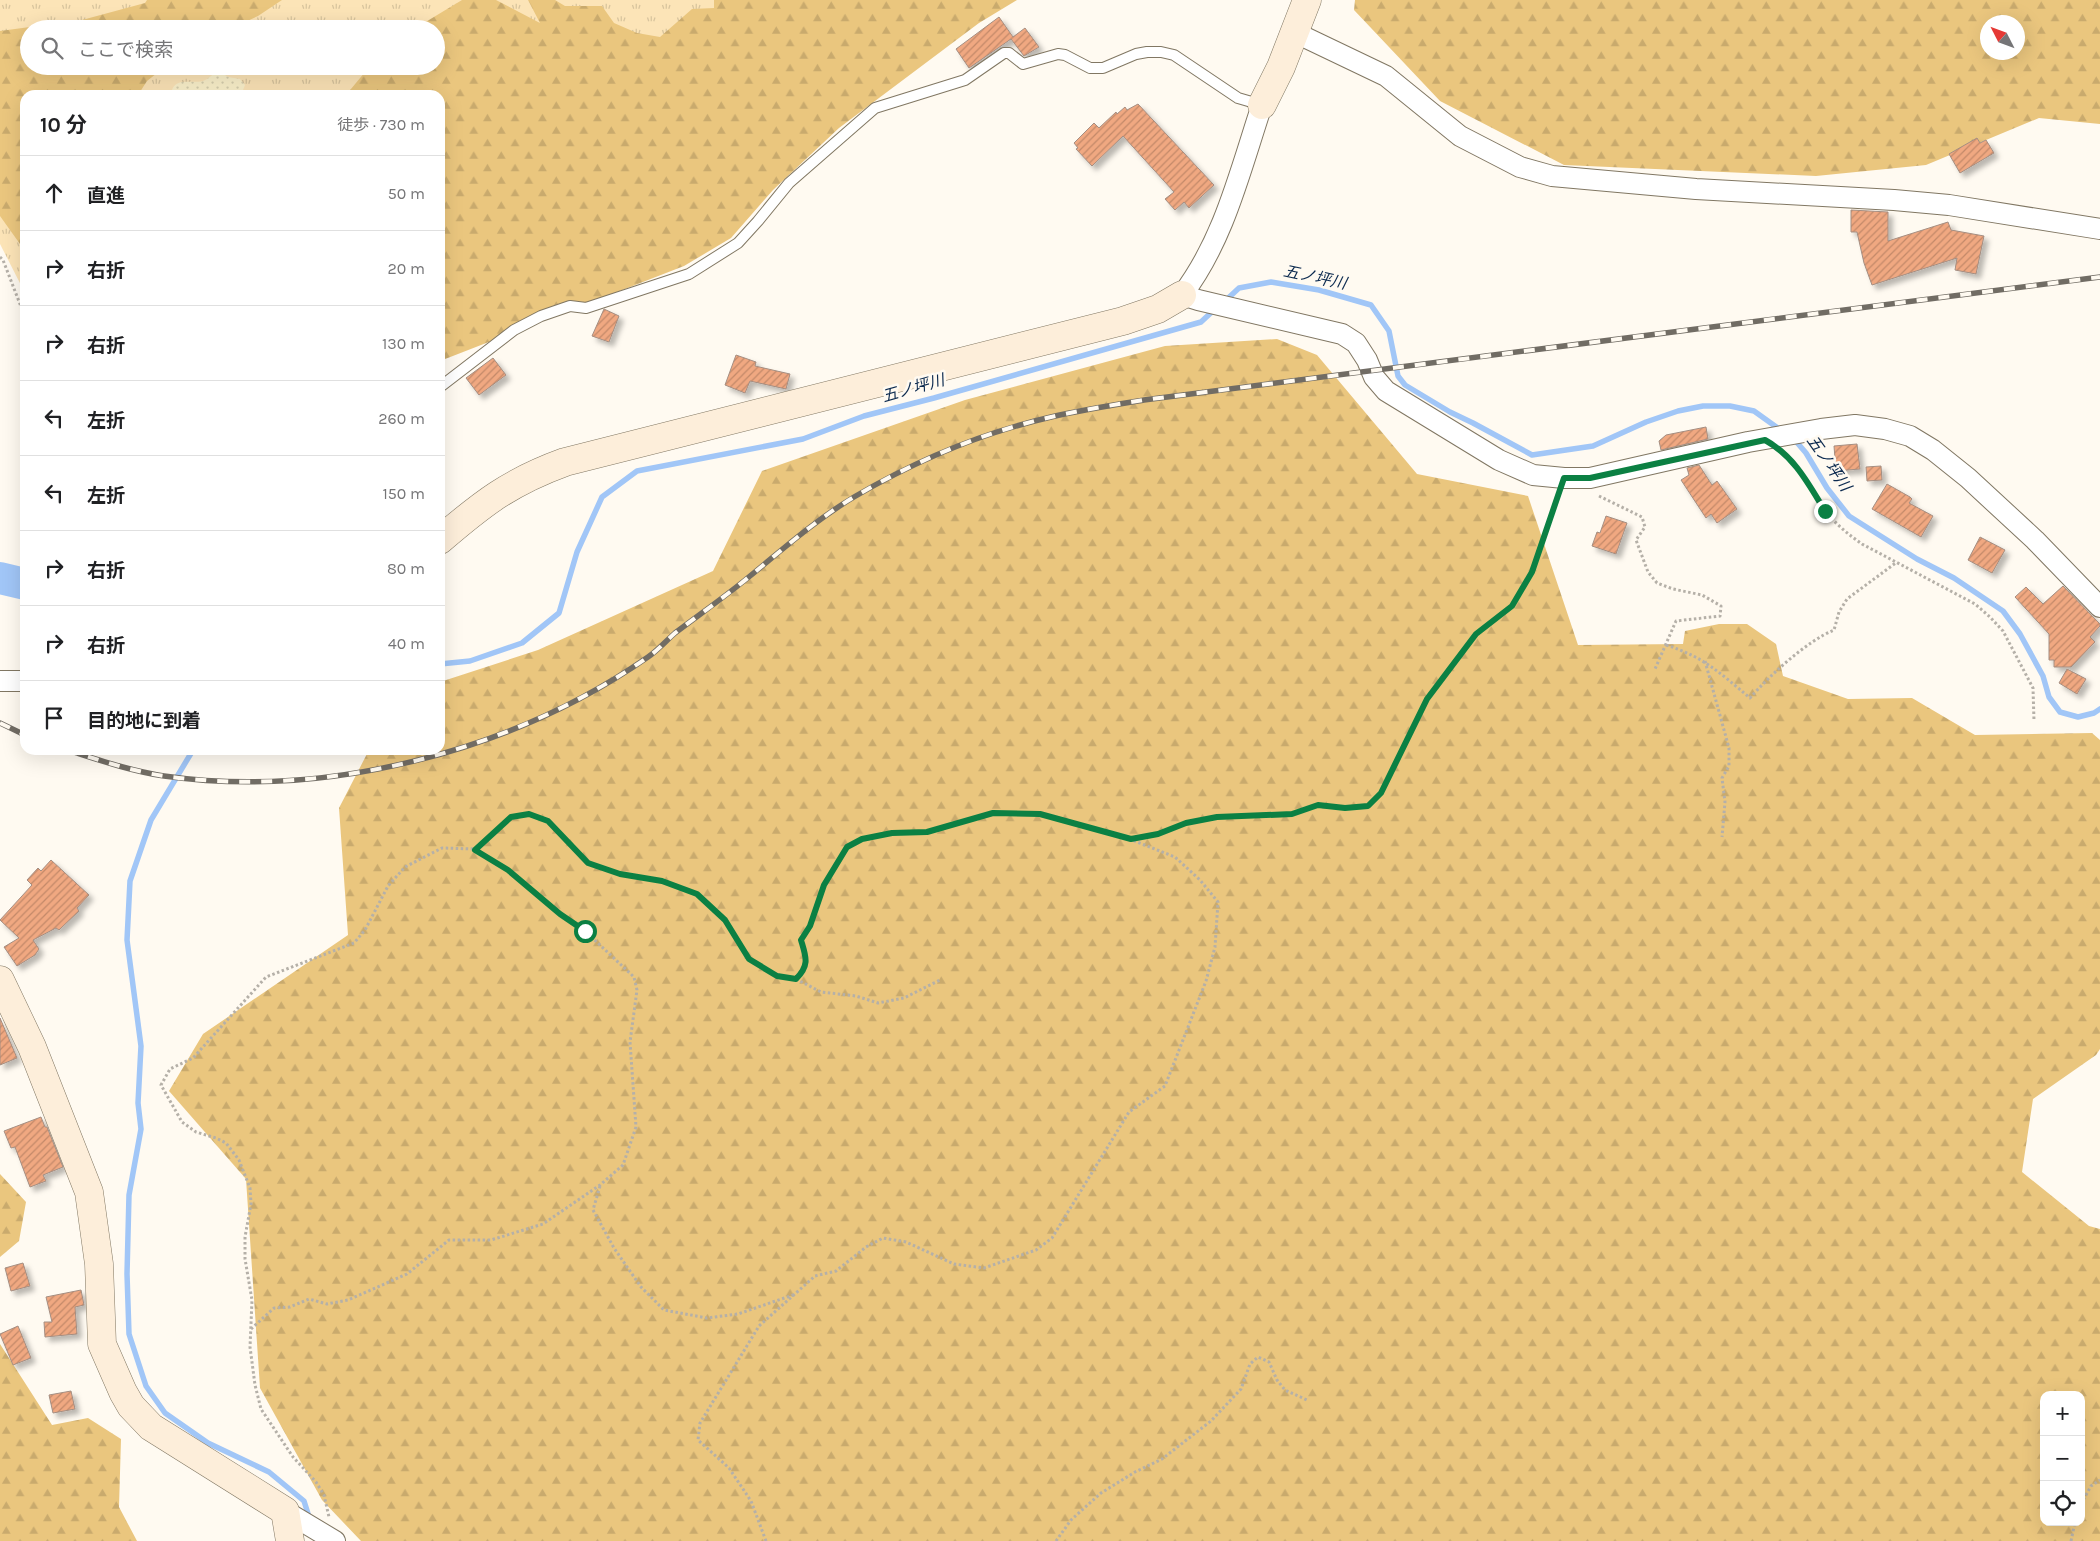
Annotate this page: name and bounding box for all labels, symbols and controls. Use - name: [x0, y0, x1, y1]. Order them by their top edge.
- north arrow: [1980, 15, 2025, 60]
- search box: [20, 20, 445, 75]
- icon: search: [38, 34, 66, 62]
- text: ここで検索: [78, 39, 173, 61]
- text: 10 分: [40, 113, 87, 137]
- text: 徒歩 · 730 m: [337, 115, 425, 134]
- icon: ahead: [40, 179, 68, 207]
- text: 50 m: [388, 184, 425, 203]
- text: 直進: [87, 185, 125, 207]
- icon: right: [40, 254, 68, 282]
- text: 20 m: [387, 259, 425, 278]
- text: 右折: [87, 260, 125, 282]
- water label: 五ノ坪川: [1282, 261, 1350, 293]
- icon: right: [40, 329, 68, 357]
- text: 130 m: [382, 334, 425, 353]
- text: 右折: [87, 335, 125, 357]
- water label: 五ノ坪川: [880, 369, 948, 406]
- icon: left: [40, 404, 68, 432]
- text: 260 m: [378, 409, 425, 428]
- text: 左折: [87, 410, 125, 432]
- water label: 五ノ坪川: [1803, 431, 1856, 496]
- icon: left: [40, 479, 68, 507]
- text: 150 m: [382, 484, 425, 503]
- text: 左折: [87, 485, 125, 507]
- route end: [1814, 500, 1837, 523]
- icon: right: [40, 554, 68, 582]
- text: 80 m: [387, 559, 425, 578]
- text: 右折: [87, 560, 125, 582]
- icon: right: [40, 629, 68, 657]
- text: 40 m: [388, 634, 425, 653]
- text: 右折: [87, 635, 125, 657]
- icon: arrive: [40, 704, 68, 732]
- text: 目的地に到着: [87, 710, 201, 732]
- route start: [574, 920, 597, 943]
- map controls: [2040, 1391, 2085, 1526]
- button: +: [2040, 1391, 2085, 1436]
- button: −: [2040, 1436, 2085, 1481]
- button: locate: [2040, 1481, 2085, 1526]

